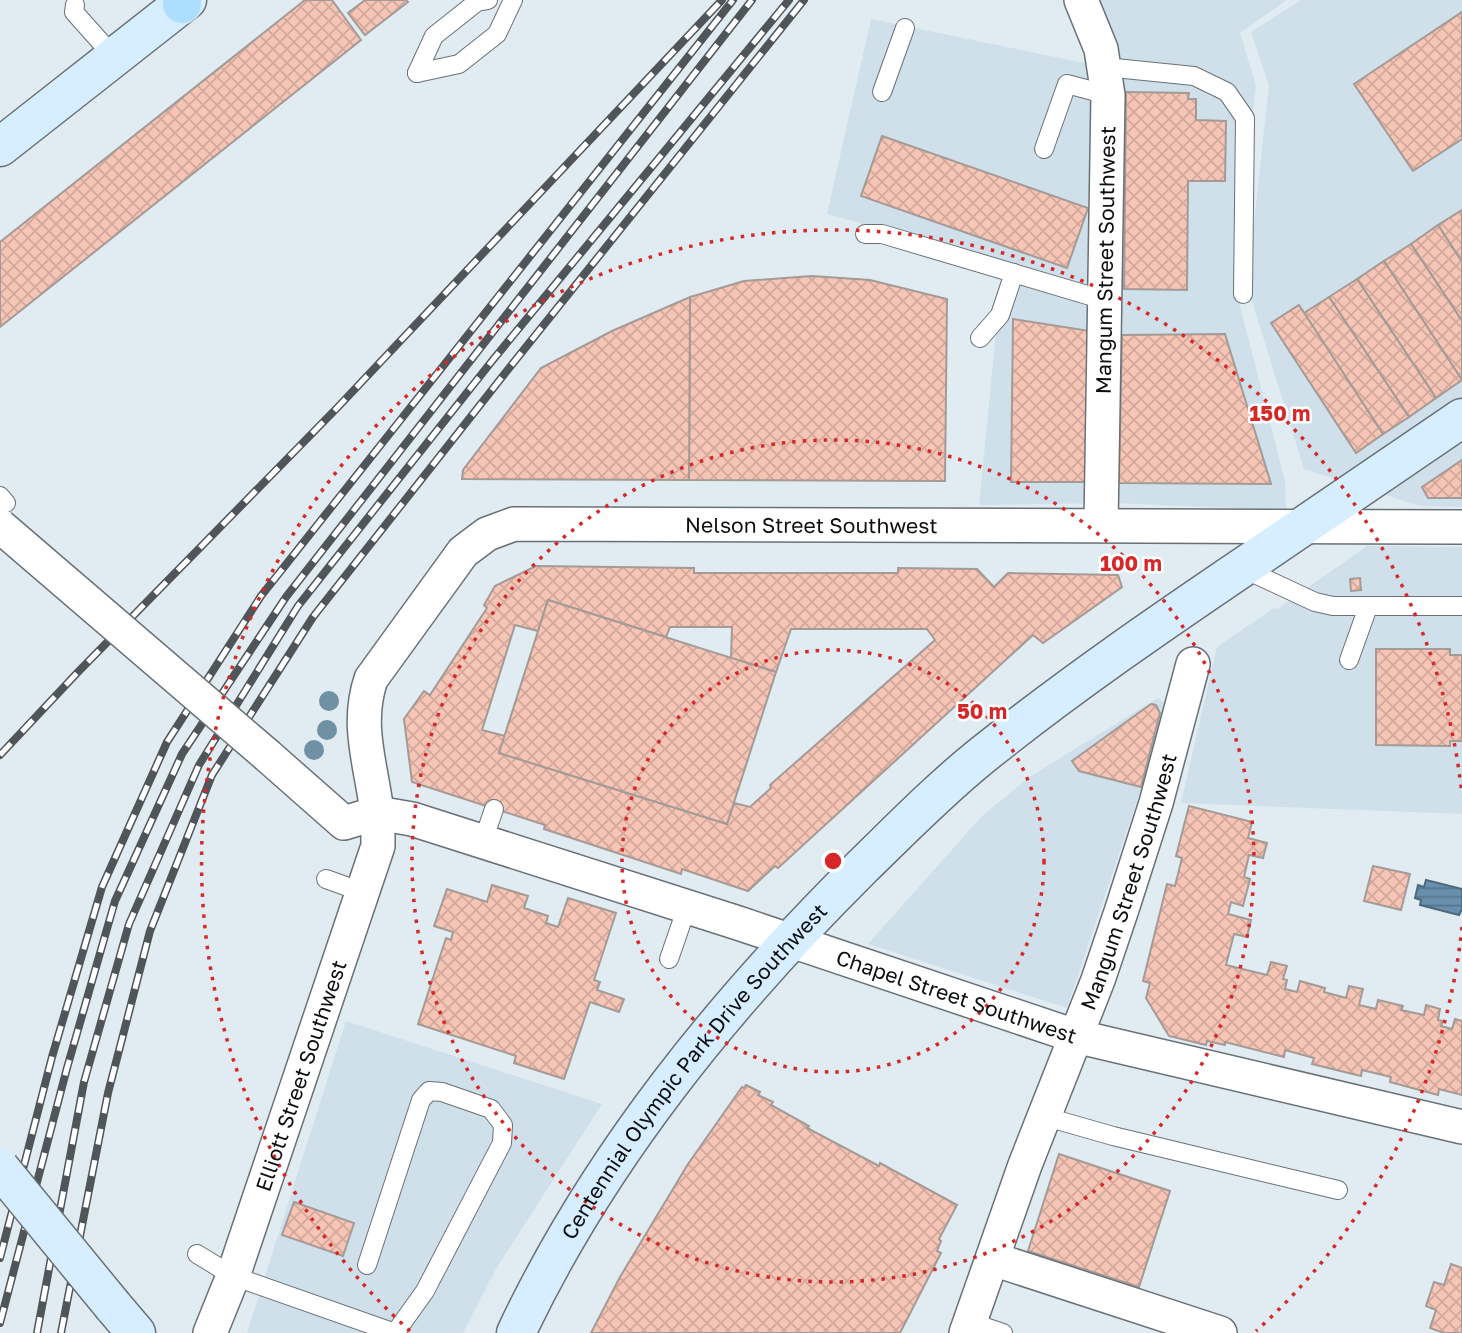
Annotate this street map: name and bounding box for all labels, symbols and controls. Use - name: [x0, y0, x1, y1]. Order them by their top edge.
- street label: Mangum Street Southwest: [1090, 126, 1120, 394]
- text: 150 m: [1250, 400, 1310, 426]
- street label: Nelson Street Southwest: [685, 512, 938, 538]
- text: 100 m: [1100, 550, 1162, 576]
- text: 50 m: [957, 698, 1007, 724]
- street label: Mangum Street Southwest: [1075, 750, 1182, 1014]
- centre of rings: [821, 849, 845, 873]
- street label: Centennial Olympic Park Drive Southwest: [555, 898, 832, 1244]
- street label: Chapel Street Southwest: [833, 944, 1080, 1049]
- street label: Elliott Street Southwest: [250, 957, 352, 1195]

